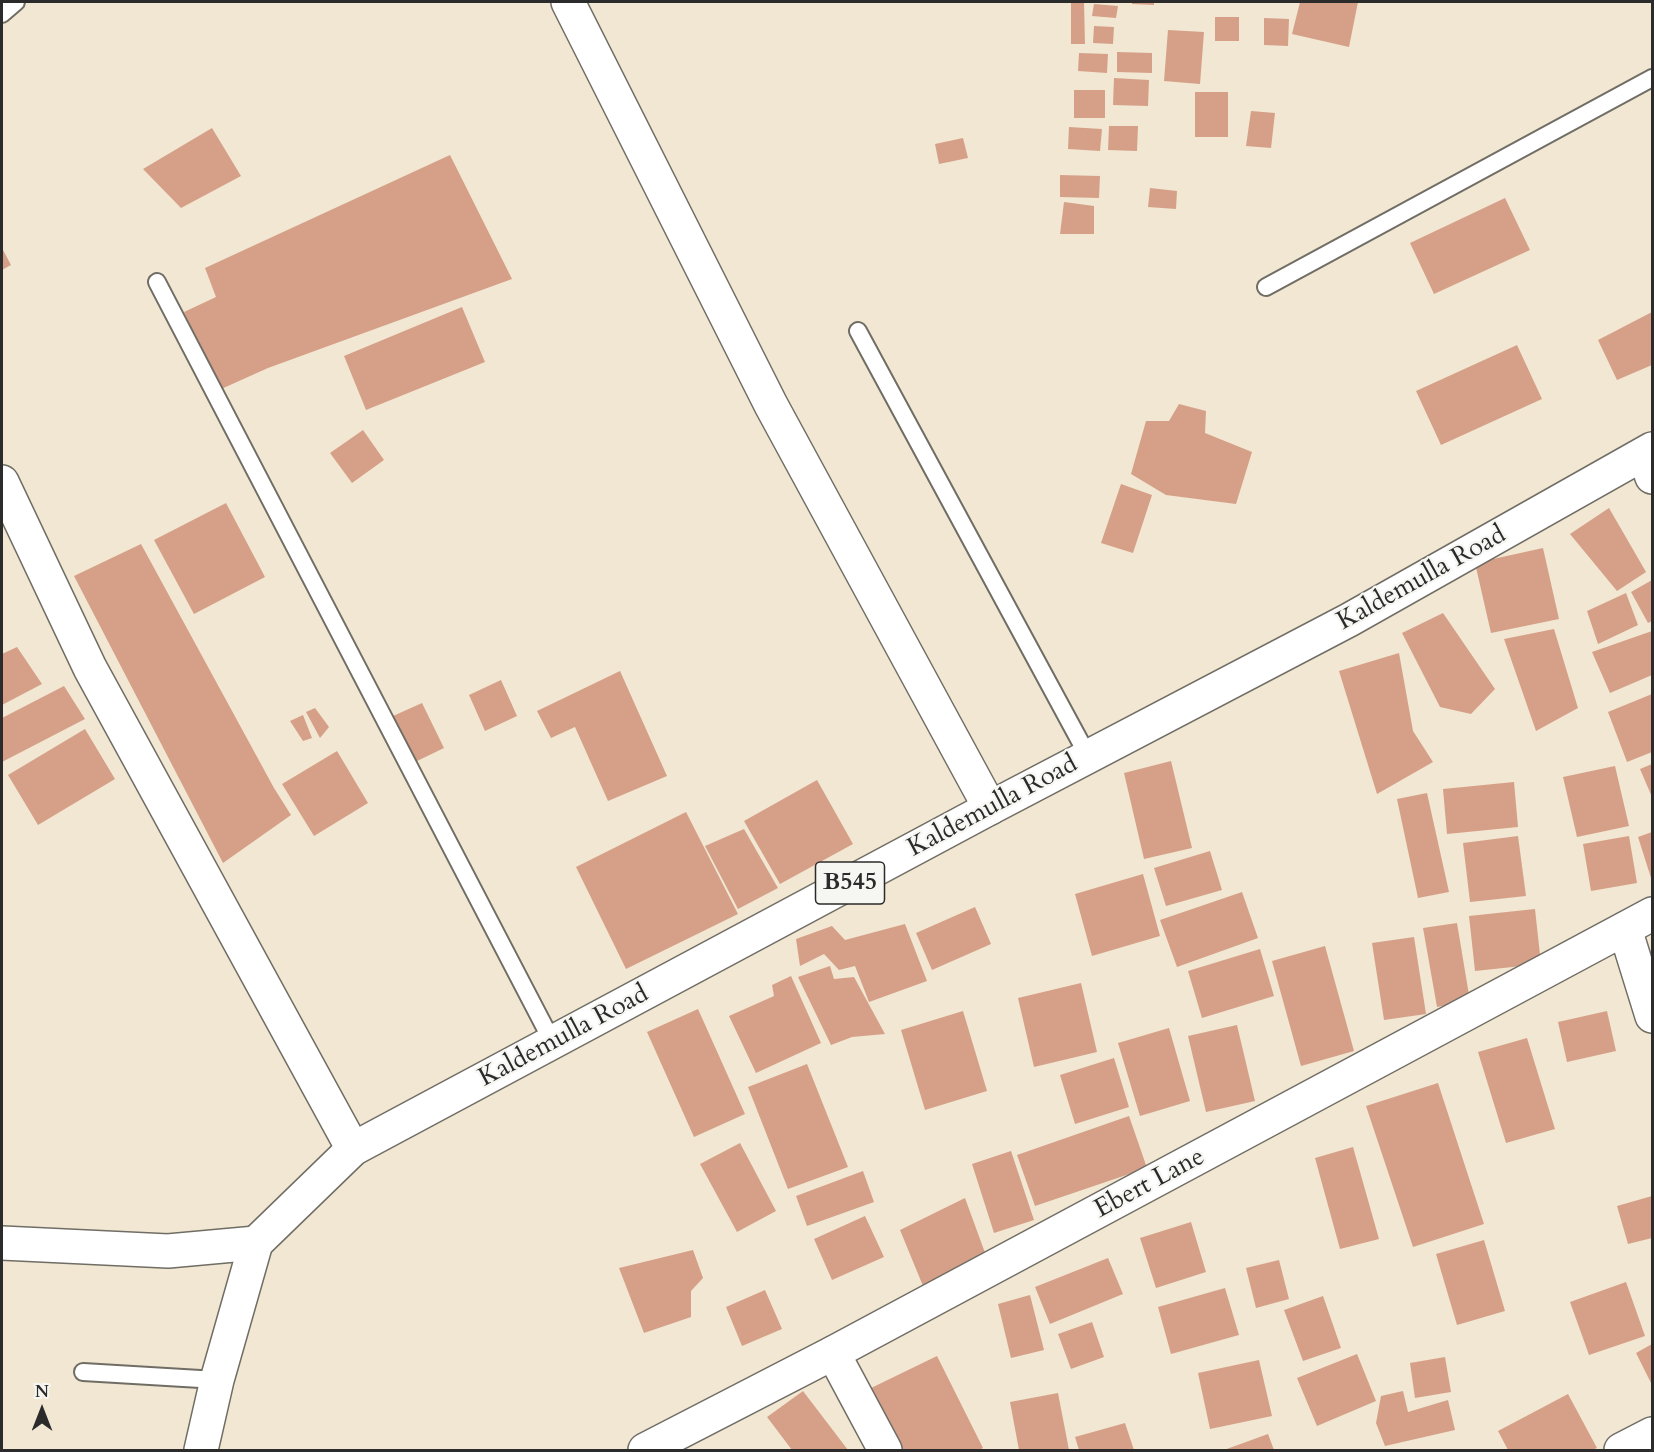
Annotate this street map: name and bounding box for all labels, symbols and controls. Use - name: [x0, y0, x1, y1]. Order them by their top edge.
- street label: Kaldemulla Road: [1332, 520, 1512, 638]
- street label: Kaldemulla Road: [903, 749, 1083, 865]
- road number: B545: [816, 862, 884, 904]
- street label: Kaldemulla Road: [474, 979, 654, 1095]
- street label: Ebert Lane: [1090, 1142, 1210, 1226]
- north arrow: [12, 1380, 72, 1440]
- text: N: [35, 1381, 49, 1403]

